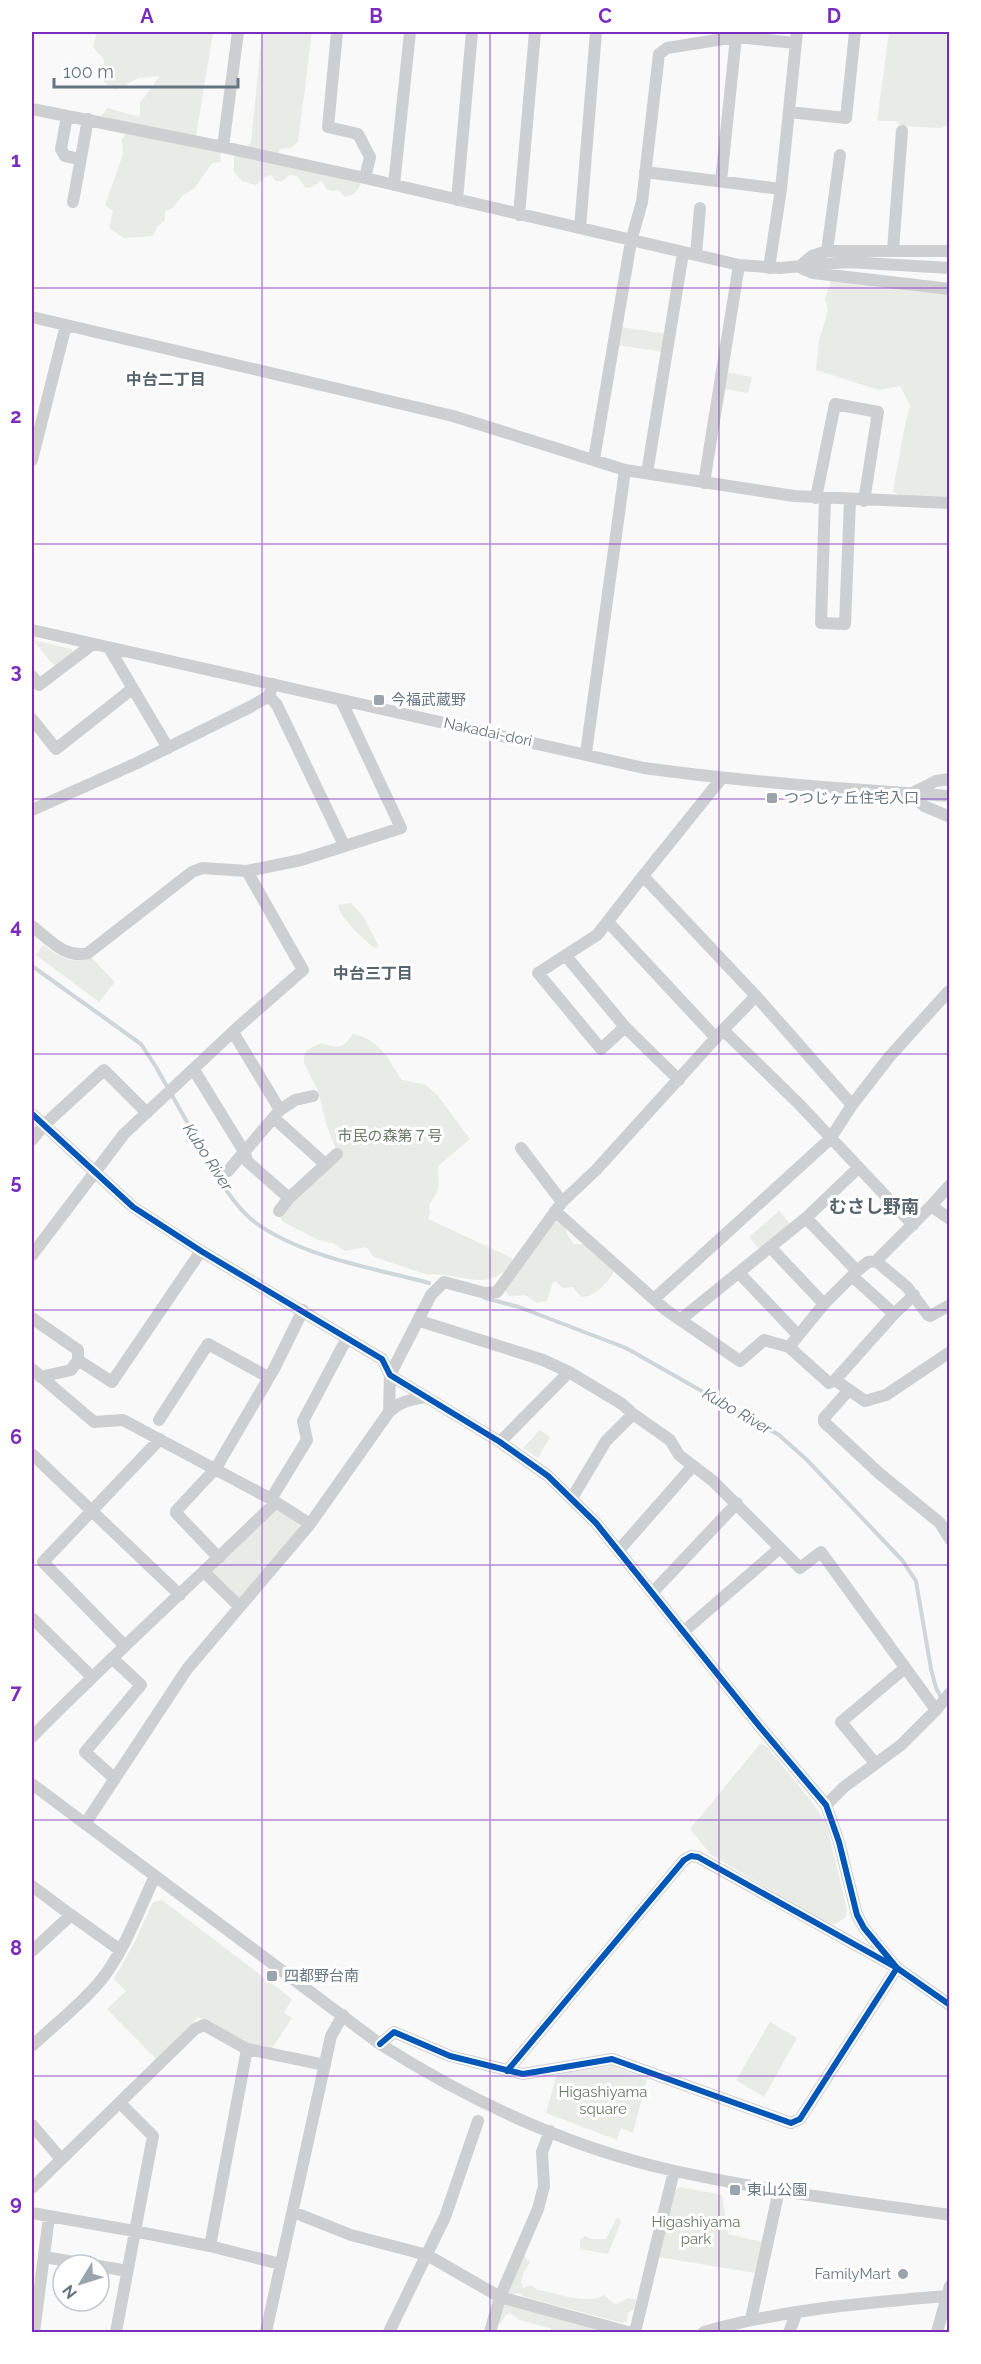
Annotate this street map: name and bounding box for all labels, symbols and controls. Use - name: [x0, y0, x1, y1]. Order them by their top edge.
- text: A: [140, 4, 154, 28]
- text: B: [369, 4, 383, 28]
- text: C: [598, 4, 612, 28]
- text: D: [827, 4, 841, 28]
- scale bar: [54, 51, 238, 89]
- text: 100 m: [63, 61, 114, 82]
- text: 1: [11, 148, 21, 172]
- district label: 中台二丁目: [126, 370, 206, 389]
- text: 2: [10, 404, 22, 428]
- text: 3: [10, 659, 22, 683]
- place label: 今福武蔵野: [391, 691, 466, 709]
- marker: 今福武蔵野: [372, 693, 386, 707]
- street label: Nakadai-dori: [442, 714, 534, 750]
- place label: つつじヶ丘住宅入口: [784, 789, 919, 807]
- marker: つつじヶ丘住宅入口: [765, 791, 779, 805]
- text: 4: [10, 914, 22, 938]
- district label: 中台三丁目: [333, 964, 413, 983]
- water label: Kubo River: [179, 1120, 237, 1195]
- park label: 市民の森第７号: [337, 1127, 443, 1145]
- text: 5: [10, 1170, 22, 1194]
- district label: むさし野南: [829, 1196, 919, 1217]
- water label: Kubo River: [699, 1384, 775, 1439]
- text: 6: [10, 1425, 22, 1449]
- text: 7: [10, 1680, 22, 1704]
- text: 8: [10, 1936, 22, 1960]
- place label: 四都野台南: [284, 1967, 359, 1985]
- marker: 四都野台南: [265, 1969, 279, 1983]
- park label: Higashiyama square: [558, 2083, 648, 2118]
- place label: 東山公園: [747, 2181, 807, 2199]
- marker: 東山公園: [728, 2183, 742, 2197]
- text: 9: [10, 2191, 22, 2215]
- park label: Higashiyama park: [651, 2213, 741, 2248]
- north arrow: [51, 2253, 111, 2313]
- place label: FamilyMart: [814, 2265, 891, 2283]
- marker: FamilyMart: [896, 2267, 910, 2281]
- text: N: [58, 2281, 81, 2303]

